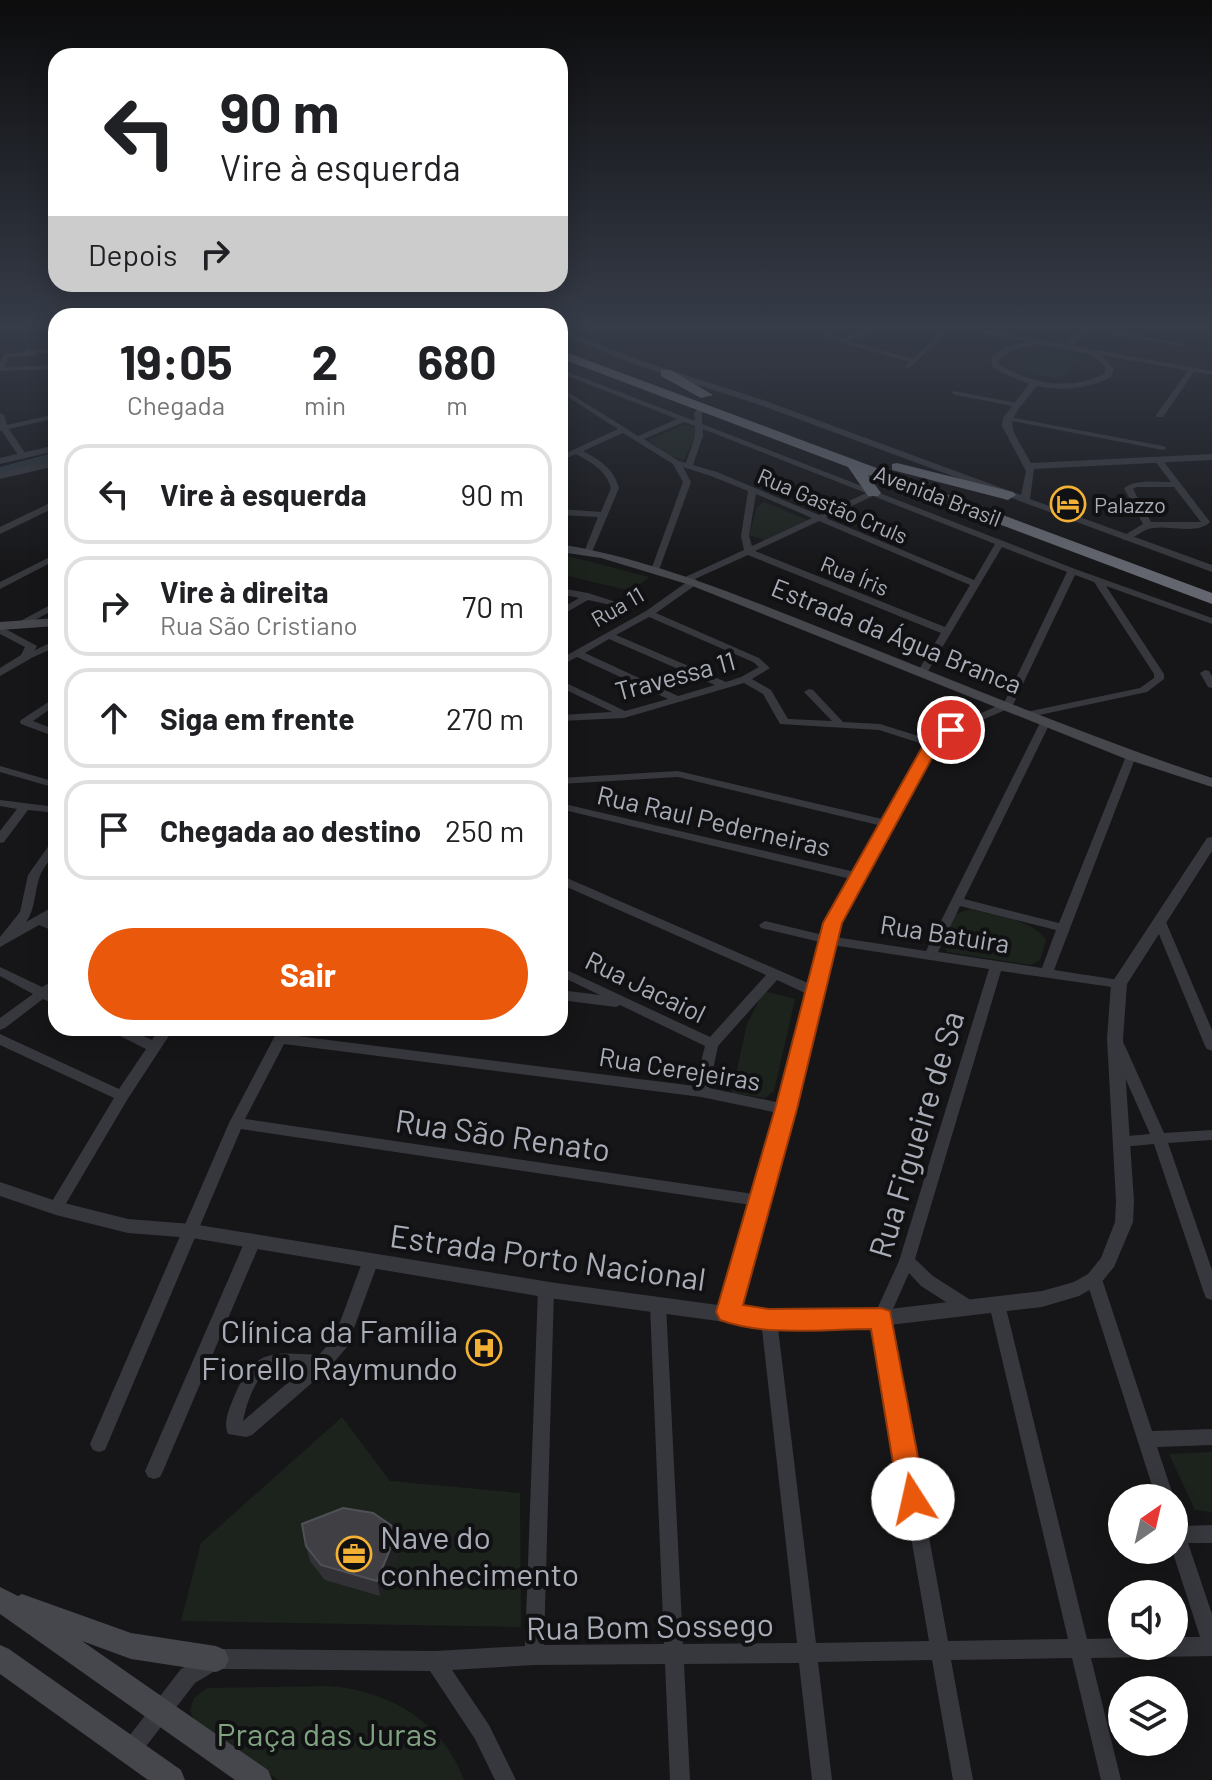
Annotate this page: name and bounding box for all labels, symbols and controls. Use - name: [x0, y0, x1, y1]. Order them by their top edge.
- text: 90 m: [220, 77, 340, 144]
- icon: left: [88, 80, 192, 184]
- text: Vire à esquerda: [220, 145, 461, 188]
- icon: right: [193, 232, 237, 276]
- text: Depois: [88, 236, 177, 272]
- text: 19:05: [119, 332, 233, 390]
- text: 2: [312, 332, 338, 390]
- text: 680: [417, 332, 497, 390]
- text: Chegada: [127, 389, 225, 420]
- text: min: [304, 389, 346, 420]
- text: m: [446, 389, 468, 420]
- street label: Avenida Brasil: [871, 459, 1005, 531]
- street label: Rua Gastão Cruls: [754, 462, 912, 548]
- icon: left: [92, 472, 136, 516]
- text: Vire à esquerda: [160, 476, 367, 512]
- text: 90 m: [461, 476, 524, 512]
- hotel icon: Palazzo: [1049, 485, 1087, 523]
- place label: Palazzo: [1094, 491, 1166, 517]
- street label: Rua Íris: [817, 550, 893, 600]
- street label: Estrada da Água Branca: [767, 571, 1027, 699]
- text: Vire à direita: [160, 573, 329, 609]
- street label: Rua 11: [586, 581, 648, 631]
- icon: right: [92, 584, 136, 628]
- text: 70 m: [462, 588, 524, 624]
- text: Rua São Cristiano: [160, 609, 358, 640]
- street label: Travessa 11: [612, 644, 738, 706]
- icon: ahead: [92, 696, 136, 740]
- pin: [917, 696, 985, 764]
- text: Siga em frente: [160, 700, 355, 736]
- text: 270 m: [446, 700, 524, 736]
- icon: arrive: [929, 708, 973, 752]
- street label: Rua Raul Pederneiras: [594, 778, 834, 862]
- icon: arrive: [92, 808, 136, 852]
- text: Chegada ao destino: [160, 812, 421, 848]
- text: 250 m: [445, 812, 524, 848]
- street label: Rua Batuira: [878, 907, 1012, 959]
- button: Sair: [88, 928, 528, 1020]
- street label: Rua Jacaiol: [581, 944, 711, 1028]
- street label: Rua Figueire de Sa: [859, 1006, 971, 1262]
- street label: Rua Cerejeiras: [597, 1040, 763, 1096]
- street label: Rua São Renato: [393, 1100, 613, 1168]
- street label: Estrada Porto Nacional: [388, 1215, 708, 1297]
- place label: Clínica da Família Fiorello Raymundo: [201, 1311, 458, 1386]
- hospital icon: Clínica da Família Fiorello Raymundo: [465, 1329, 503, 1367]
- position arrow: [871, 1457, 955, 1541]
- north arrow: [1108, 1484, 1188, 1564]
- map controls: [1108, 1484, 1188, 1756]
- place label: Nave do conhecimento: [380, 1517, 579, 1592]
- office icon: Nave do conhecimento: [335, 1535, 373, 1573]
- button: sound: [1108, 1580, 1188, 1660]
- street label: Rua Bom Sossego: [526, 1604, 774, 1646]
- button: layers: [1108, 1676, 1188, 1756]
- park label: Praça das Juras: [217, 1714, 437, 1752]

